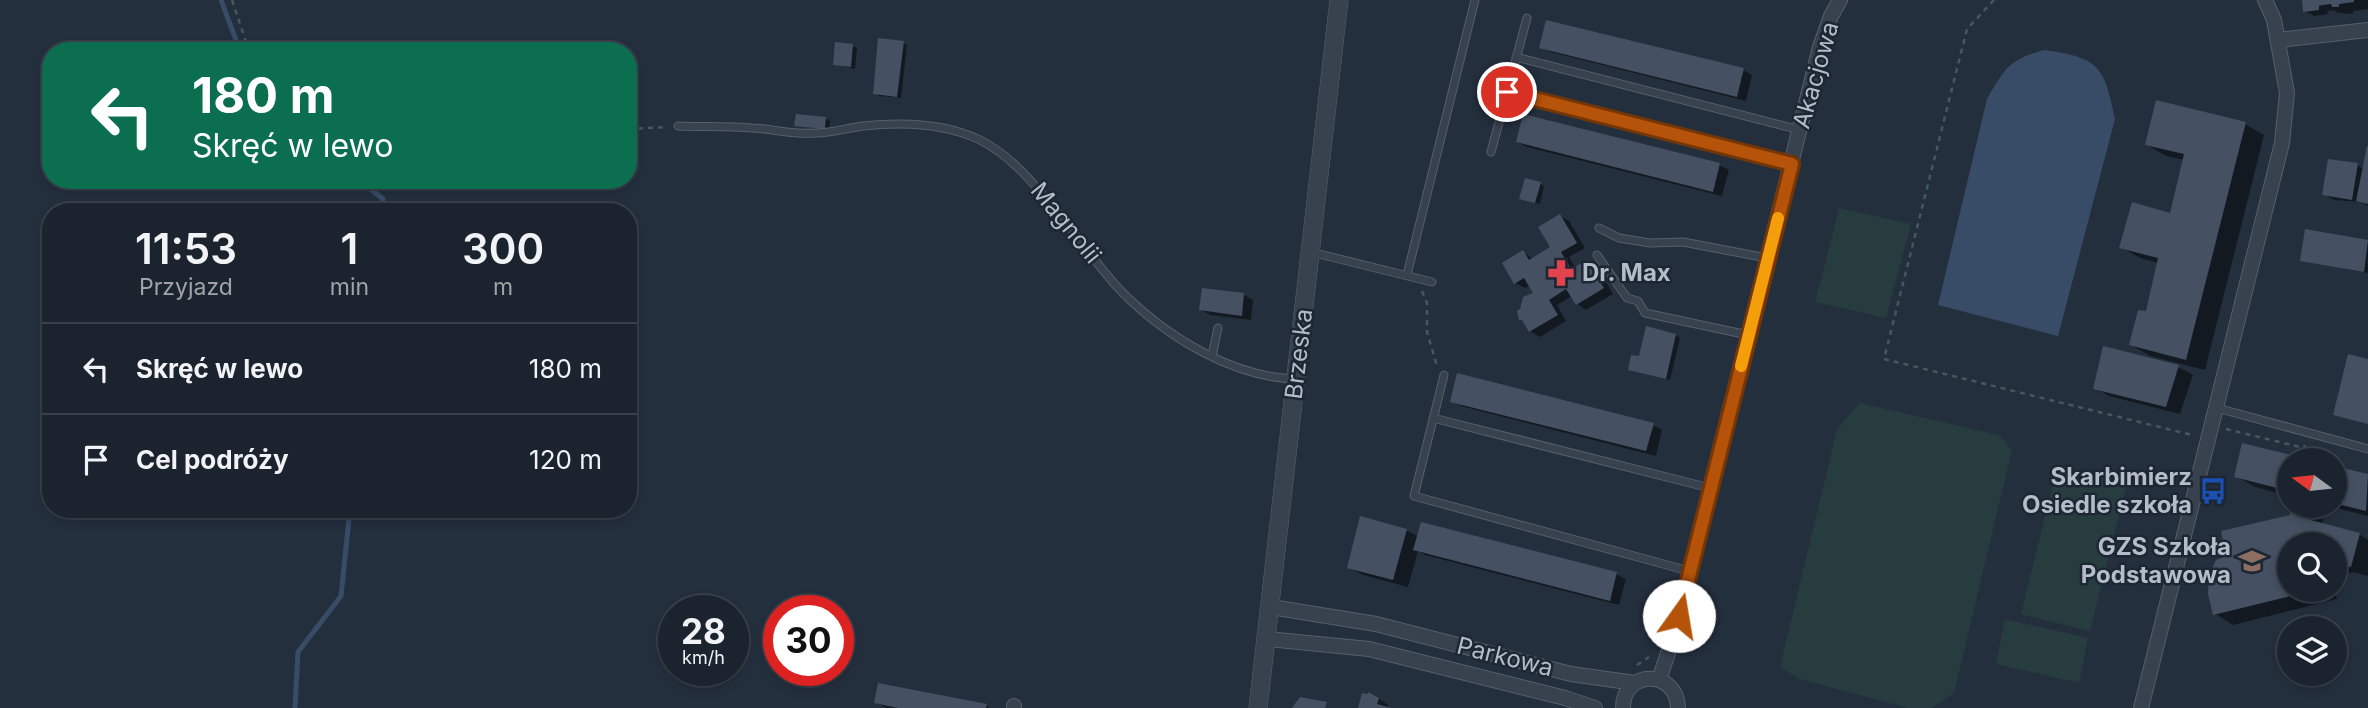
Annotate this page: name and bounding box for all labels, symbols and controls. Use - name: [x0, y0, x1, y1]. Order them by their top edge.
- street label: Akacjowa: [1786, 18, 1845, 132]
- pin: [1477, 62, 1537, 122]
- text: 180 m: [192, 66, 334, 125]
- icon: left: [77, 70, 168, 161]
- icon: arrive: [1488, 73, 1526, 111]
- text: Skręć w lewo: [192, 126, 393, 165]
- street label: Magnolii: [1025, 176, 1108, 269]
- text: 11:53: [135, 223, 237, 274]
- text: 1: [341, 223, 358, 274]
- text: 300: [462, 223, 544, 274]
- pharmacy icon: Dr. Max: [1546, 258, 1576, 288]
- place label: Dr. Max: [1582, 258, 1671, 287]
- text: Przyjazd: [139, 273, 233, 301]
- text: min: [330, 273, 369, 301]
- text: m: [493, 273, 513, 301]
- street label: Brzeska: [1279, 307, 1318, 401]
- icon: left: [77, 350, 115, 388]
- text: Skręć w lewo: [136, 353, 303, 384]
- text: 180 m: [529, 353, 602, 384]
- icon: arrive: [77, 441, 115, 479]
- text: Cel podróży: [136, 444, 289, 475]
- text: 120 m: [529, 444, 602, 475]
- north arrow: [2277, 448, 2347, 518]
- map controls: [2277, 448, 2347, 686]
- place label: Skarbimierz Osiedle szkoła: [2022, 462, 2192, 519]
- bus stop icon: Skarbimierz Osiedle szkoła: [2198, 476, 2228, 506]
- place label: GZS Szkoła Podstawowa: [2081, 532, 2231, 589]
- button: search: [2277, 532, 2347, 602]
- school or university icon: GZS Szkoła Podstawowa: [2237, 546, 2267, 576]
- position arrow: [1642, 579, 1716, 653]
- speed limit sign: 30: [763, 595, 854, 686]
- text: 28: [681, 610, 726, 652]
- button: layers: [2277, 616, 2347, 686]
- street label: Parkowa: [1454, 631, 1556, 682]
- text: km/h: [682, 647, 725, 668]

